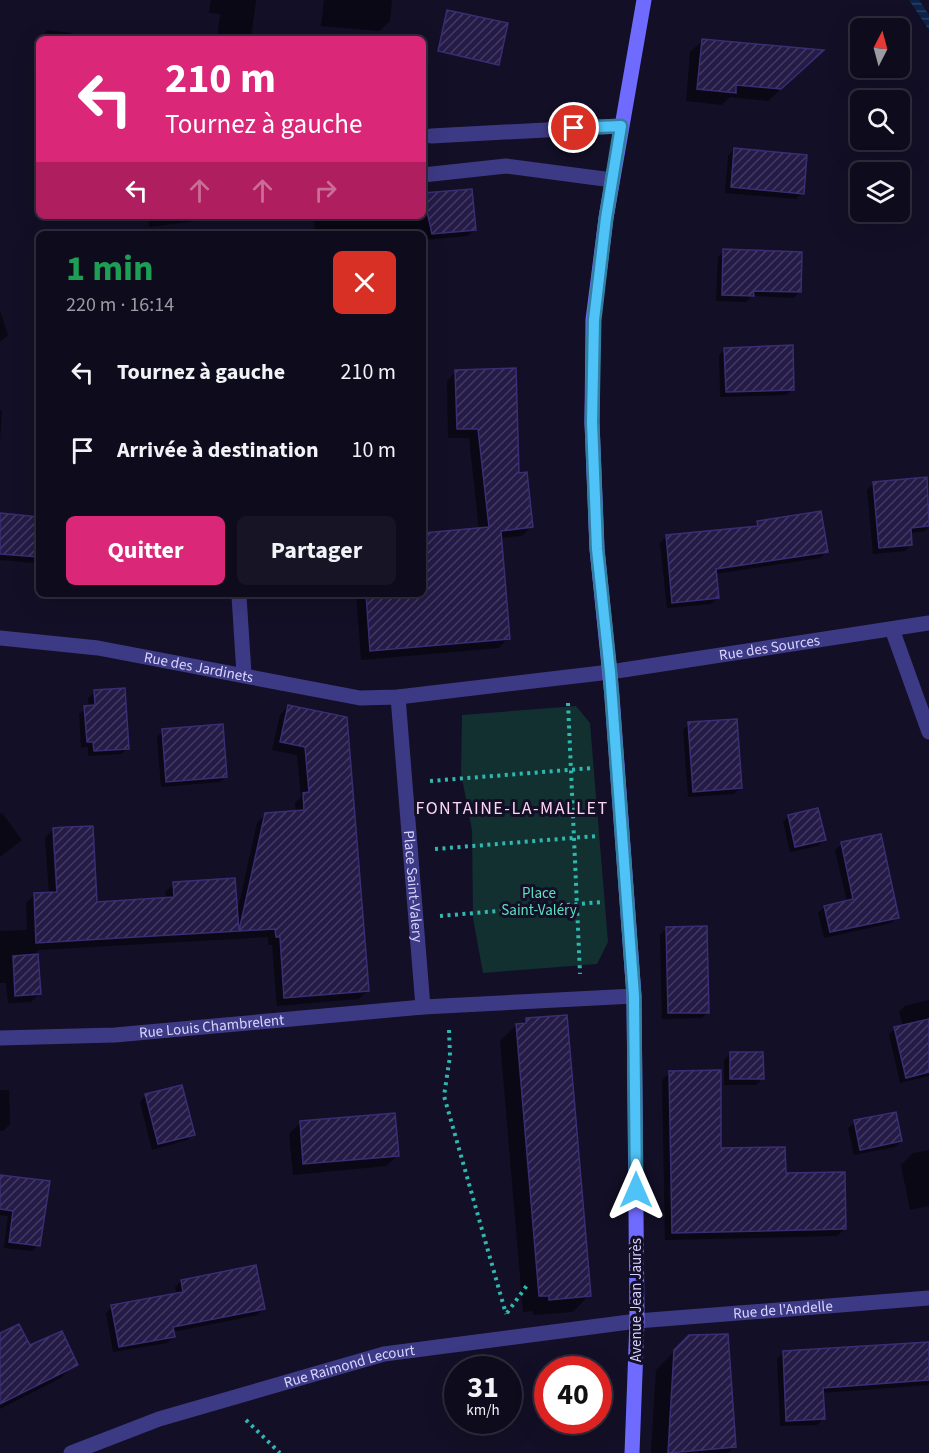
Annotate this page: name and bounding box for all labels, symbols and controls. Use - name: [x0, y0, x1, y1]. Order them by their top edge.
- north arrow: [850, 18, 910, 78]
- map controls: [850, 18, 910, 222]
- text: 210 m: [165, 49, 276, 109]
- icon: left: [66, 60, 144, 138]
- button: search: [850, 90, 910, 150]
- pin: [548, 102, 599, 153]
- text: Tournez à gauche: [165, 105, 362, 144]
- icon: arrive: [557, 111, 590, 144]
- button: layers: [850, 162, 910, 222]
- icon: left: [120, 174, 153, 207]
- icon: ahead: [183, 174, 216, 207]
- icon: ahead: [246, 174, 279, 207]
- icon: right: [309, 174, 342, 207]
- text: 1 min: [66, 243, 154, 294]
- button: close: [333, 251, 396, 314]
- text: 220 m · 16:14: [66, 291, 174, 319]
- icon: left: [66, 356, 99, 389]
- text: Tournez à gauche: [117, 356, 285, 388]
- text: 210 m: [341, 356, 396, 388]
- icon: arrive: [66, 434, 99, 467]
- text: Arrivée à destination: [117, 434, 319, 466]
- text: 10 m: [351, 434, 396, 466]
- button: Quitter: [66, 516, 225, 585]
- button: Partager: [237, 516, 396, 585]
- street label: Rue des Sources: [717, 629, 821, 666]
- street label: Rue des Jardinets: [142, 647, 255, 688]
- district label: FONTAINE-LA-MALLET: [415, 796, 609, 821]
- street label: Place Saint-Valery: [398, 830, 428, 943]
- park label: Place Saint-Valéry: [501, 883, 577, 921]
- street label: Rue Louis Chambrelent: [138, 1009, 285, 1043]
- position arrow: [604, 1158, 668, 1222]
- street label: Avenue Jean Jaurès: [626, 1238, 647, 1362]
- street label: Rue de l'Andelle: [732, 1295, 834, 1324]
- street label: Rue Raimond Lecourt: [281, 1340, 416, 1393]
- speed limit sign: 40: [534, 1356, 612, 1434]
- text: 31: [467, 1366, 499, 1409]
- text: km/h: [466, 1400, 500, 1421]

